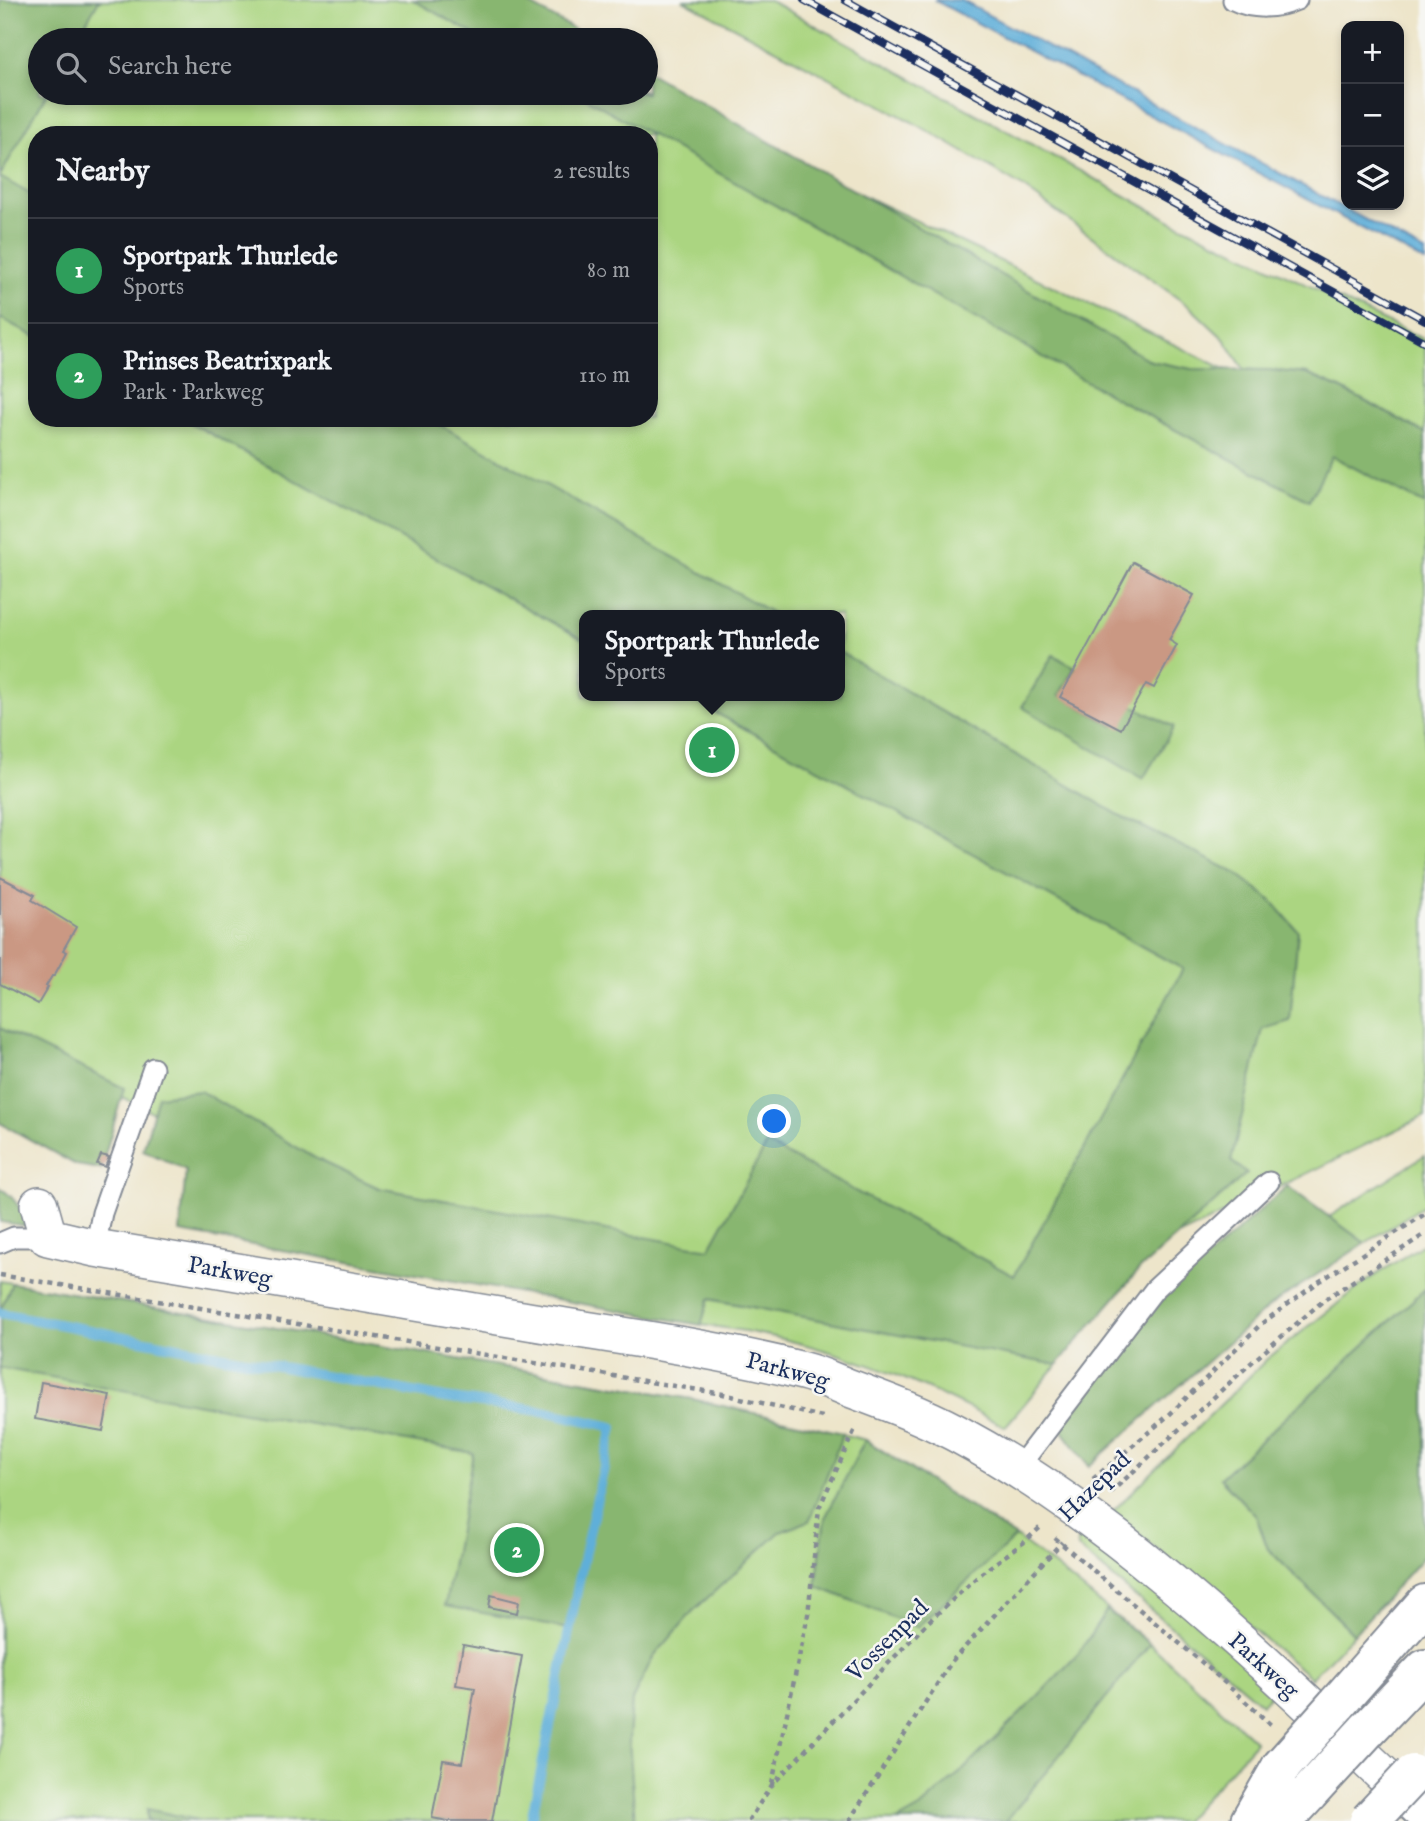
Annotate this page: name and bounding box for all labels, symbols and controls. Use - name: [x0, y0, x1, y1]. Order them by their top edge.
- map controls: [1341, 21, 1404, 210]
- button: +: [1341, 21, 1404, 84]
- search box: [28, 28, 658, 105]
- icon: search: [52, 48, 90, 86]
- text: Search here: [108, 50, 232, 83]
- button: −: [1341, 84, 1404, 147]
- button: layers: [1341, 147, 1404, 210]
- text: Nearby: [56, 153, 149, 191]
- text: 2 results: [553, 157, 630, 186]
- text: Sportpark Thurlede: [123, 240, 338, 273]
- text: 1: [75, 256, 83, 285]
- text: 80 m: [587, 256, 630, 285]
- text: Sports: [123, 273, 184, 302]
- text: Prinses Beatrixpark: [123, 345, 331, 378]
- text: 2: [74, 361, 84, 390]
- text: 110 m: [579, 361, 630, 390]
- text: Park · Parkweg: [123, 378, 264, 407]
- popup: [579, 610, 845, 701]
- text: Sportpark Thurlede: [605, 625, 819, 658]
- text: Sports: [605, 658, 666, 687]
- pin: 1: [689, 724, 735, 776]
- your location: [757, 1104, 791, 1138]
- street label: Parkweg: [185, 1250, 275, 1295]
- street label: Parkweg: [742, 1345, 834, 1398]
- street label: Hazepad: [1052, 1445, 1138, 1529]
- pin: 2: [494, 1524, 540, 1576]
- street label: Vossenpad: [840, 1593, 936, 1690]
- street label: Parkweg: [1221, 1626, 1306, 1707]

